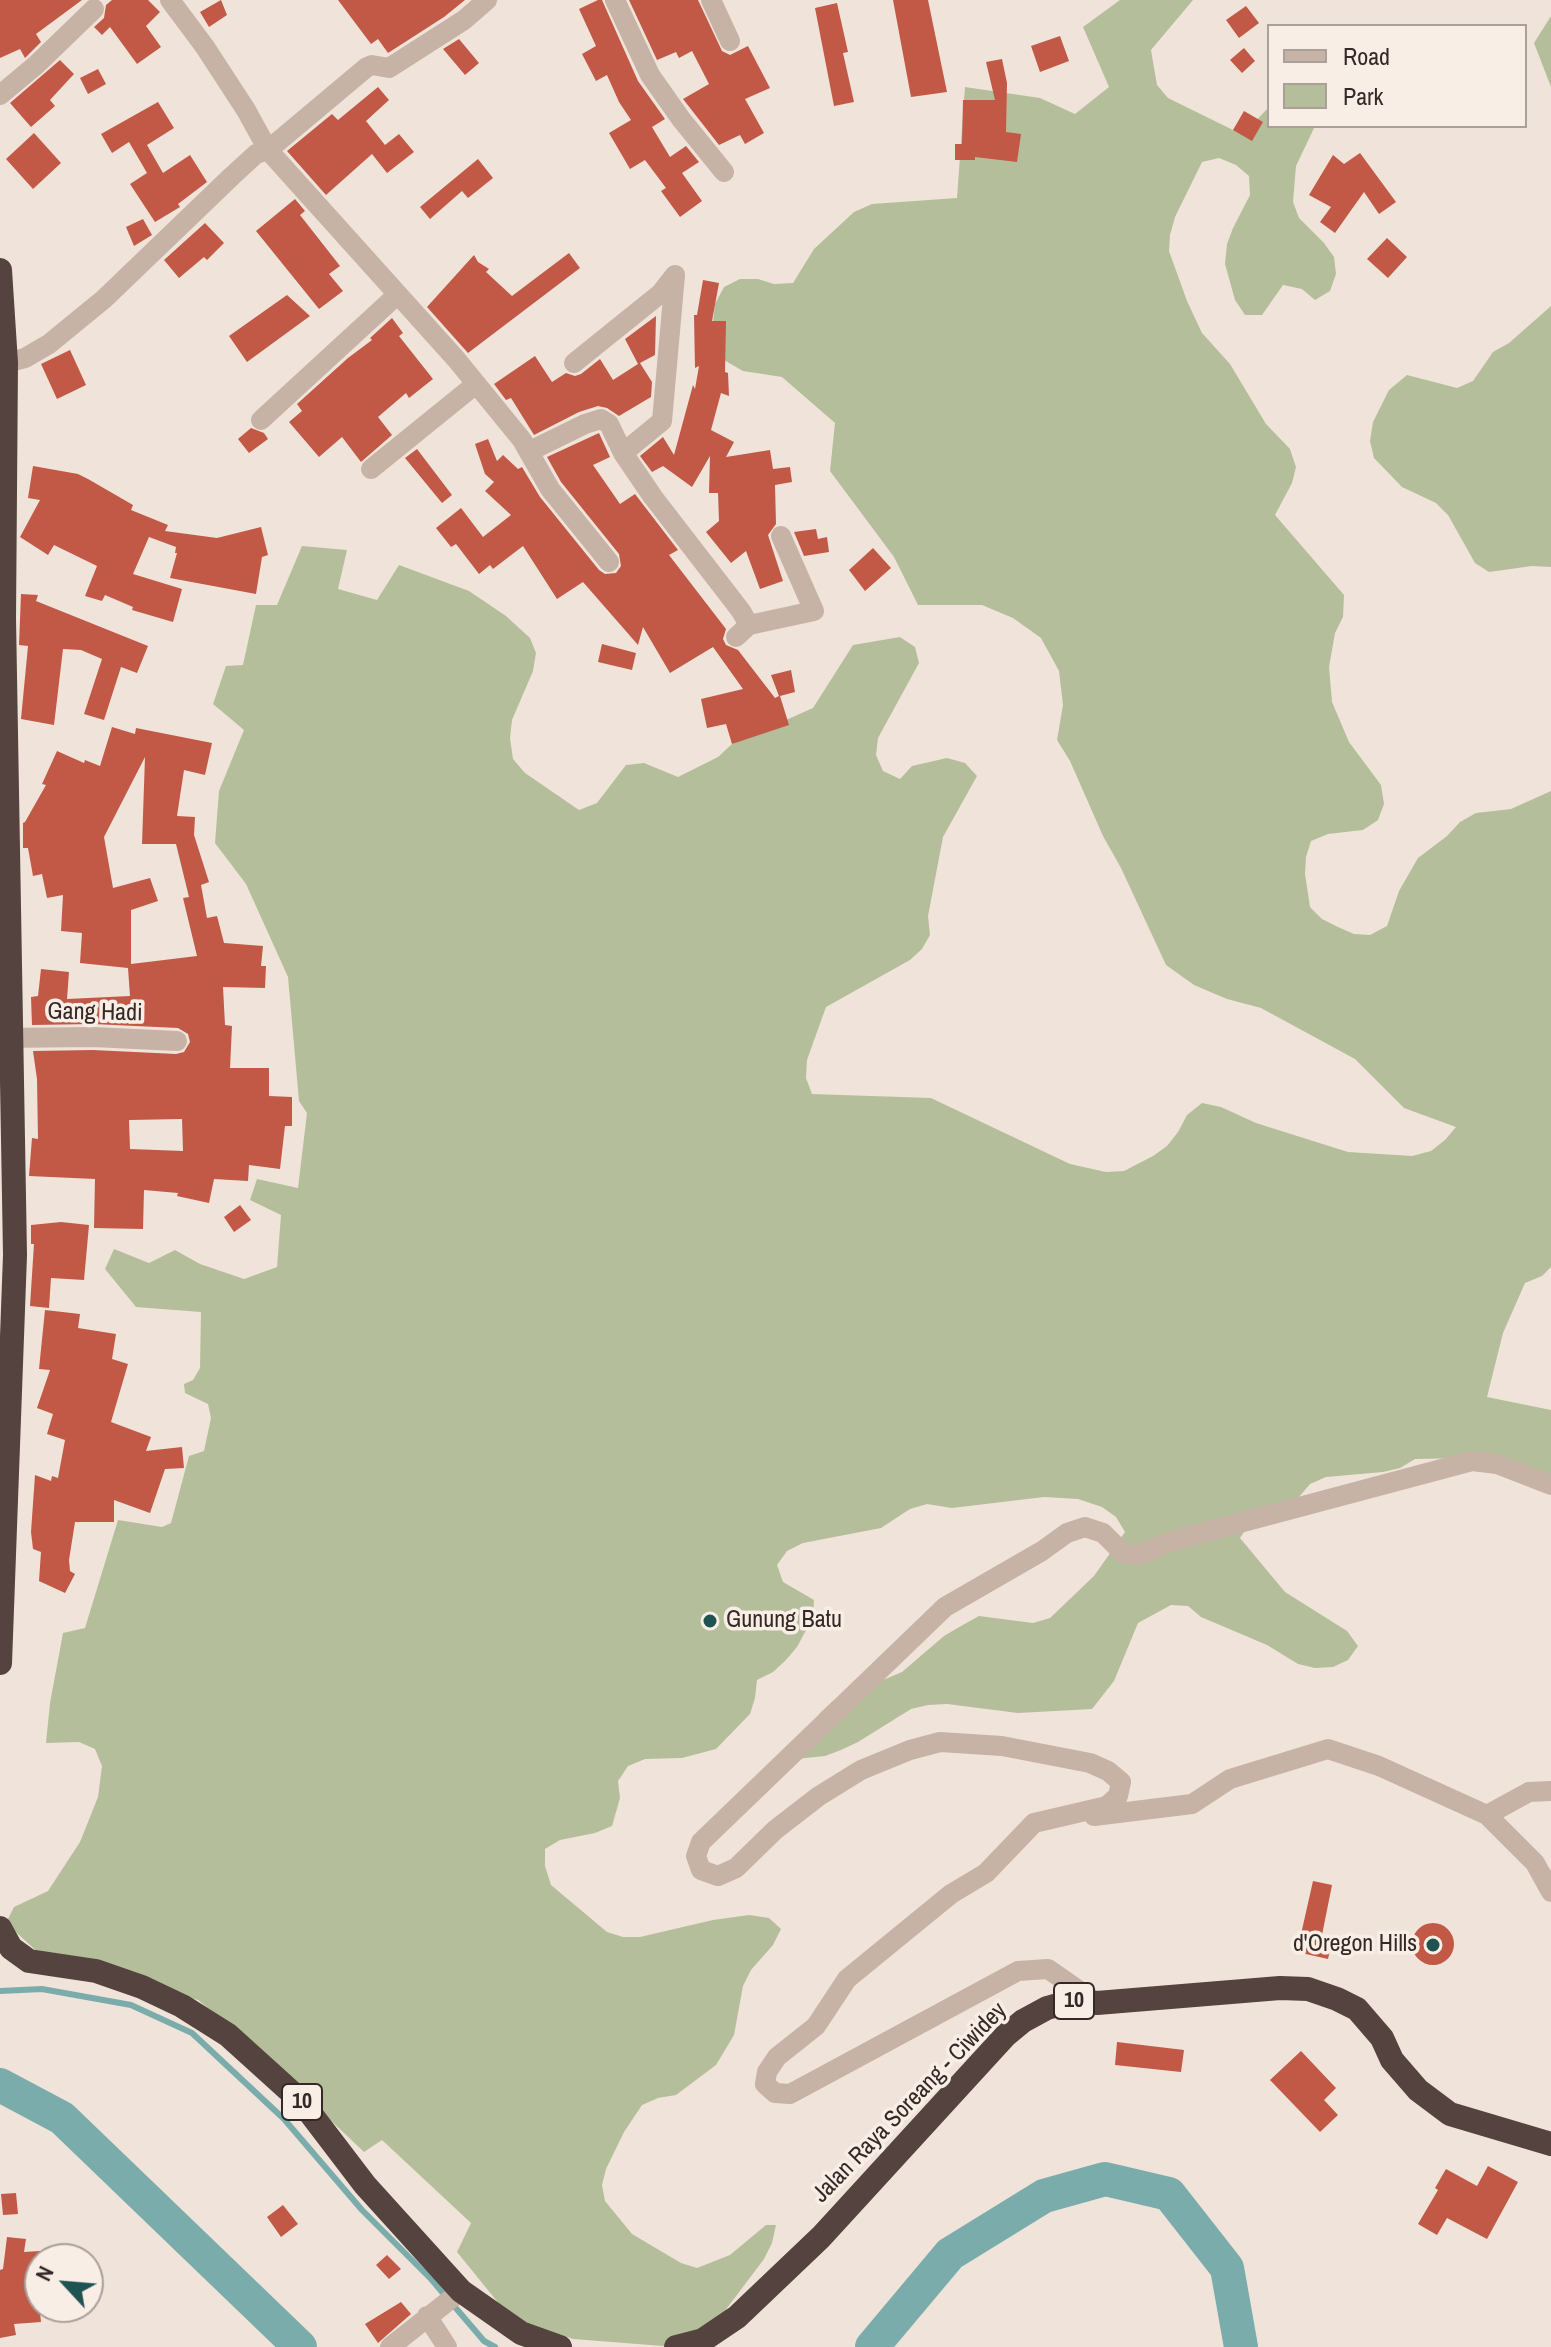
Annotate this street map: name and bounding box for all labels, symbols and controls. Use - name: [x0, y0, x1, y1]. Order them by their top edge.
- legend: [1267, 24, 1527, 128]
- text: Road: [1343, 40, 1390, 72]
- text: Park: [1343, 80, 1383, 112]
- street label: Gang Hadi: [47, 998, 143, 1028]
- place label: Gunung Batu: [726, 1607, 842, 1635]
- marker: Gunung Batu: [701, 1612, 719, 1630]
- place label: d'Oregon Hills: [1293, 1931, 1417, 1959]
- marker: d'Oregon Hills: [1424, 1936, 1442, 1954]
- road number: 10: [1054, 1983, 1094, 2019]
- street label: Jalan Raya Soreang - Ciwidey: [807, 1997, 1013, 2209]
- road number: 10: [282, 2084, 322, 2120]
- north arrow: [24, 2243, 104, 2323]
- text: N: [28, 2261, 61, 2286]

